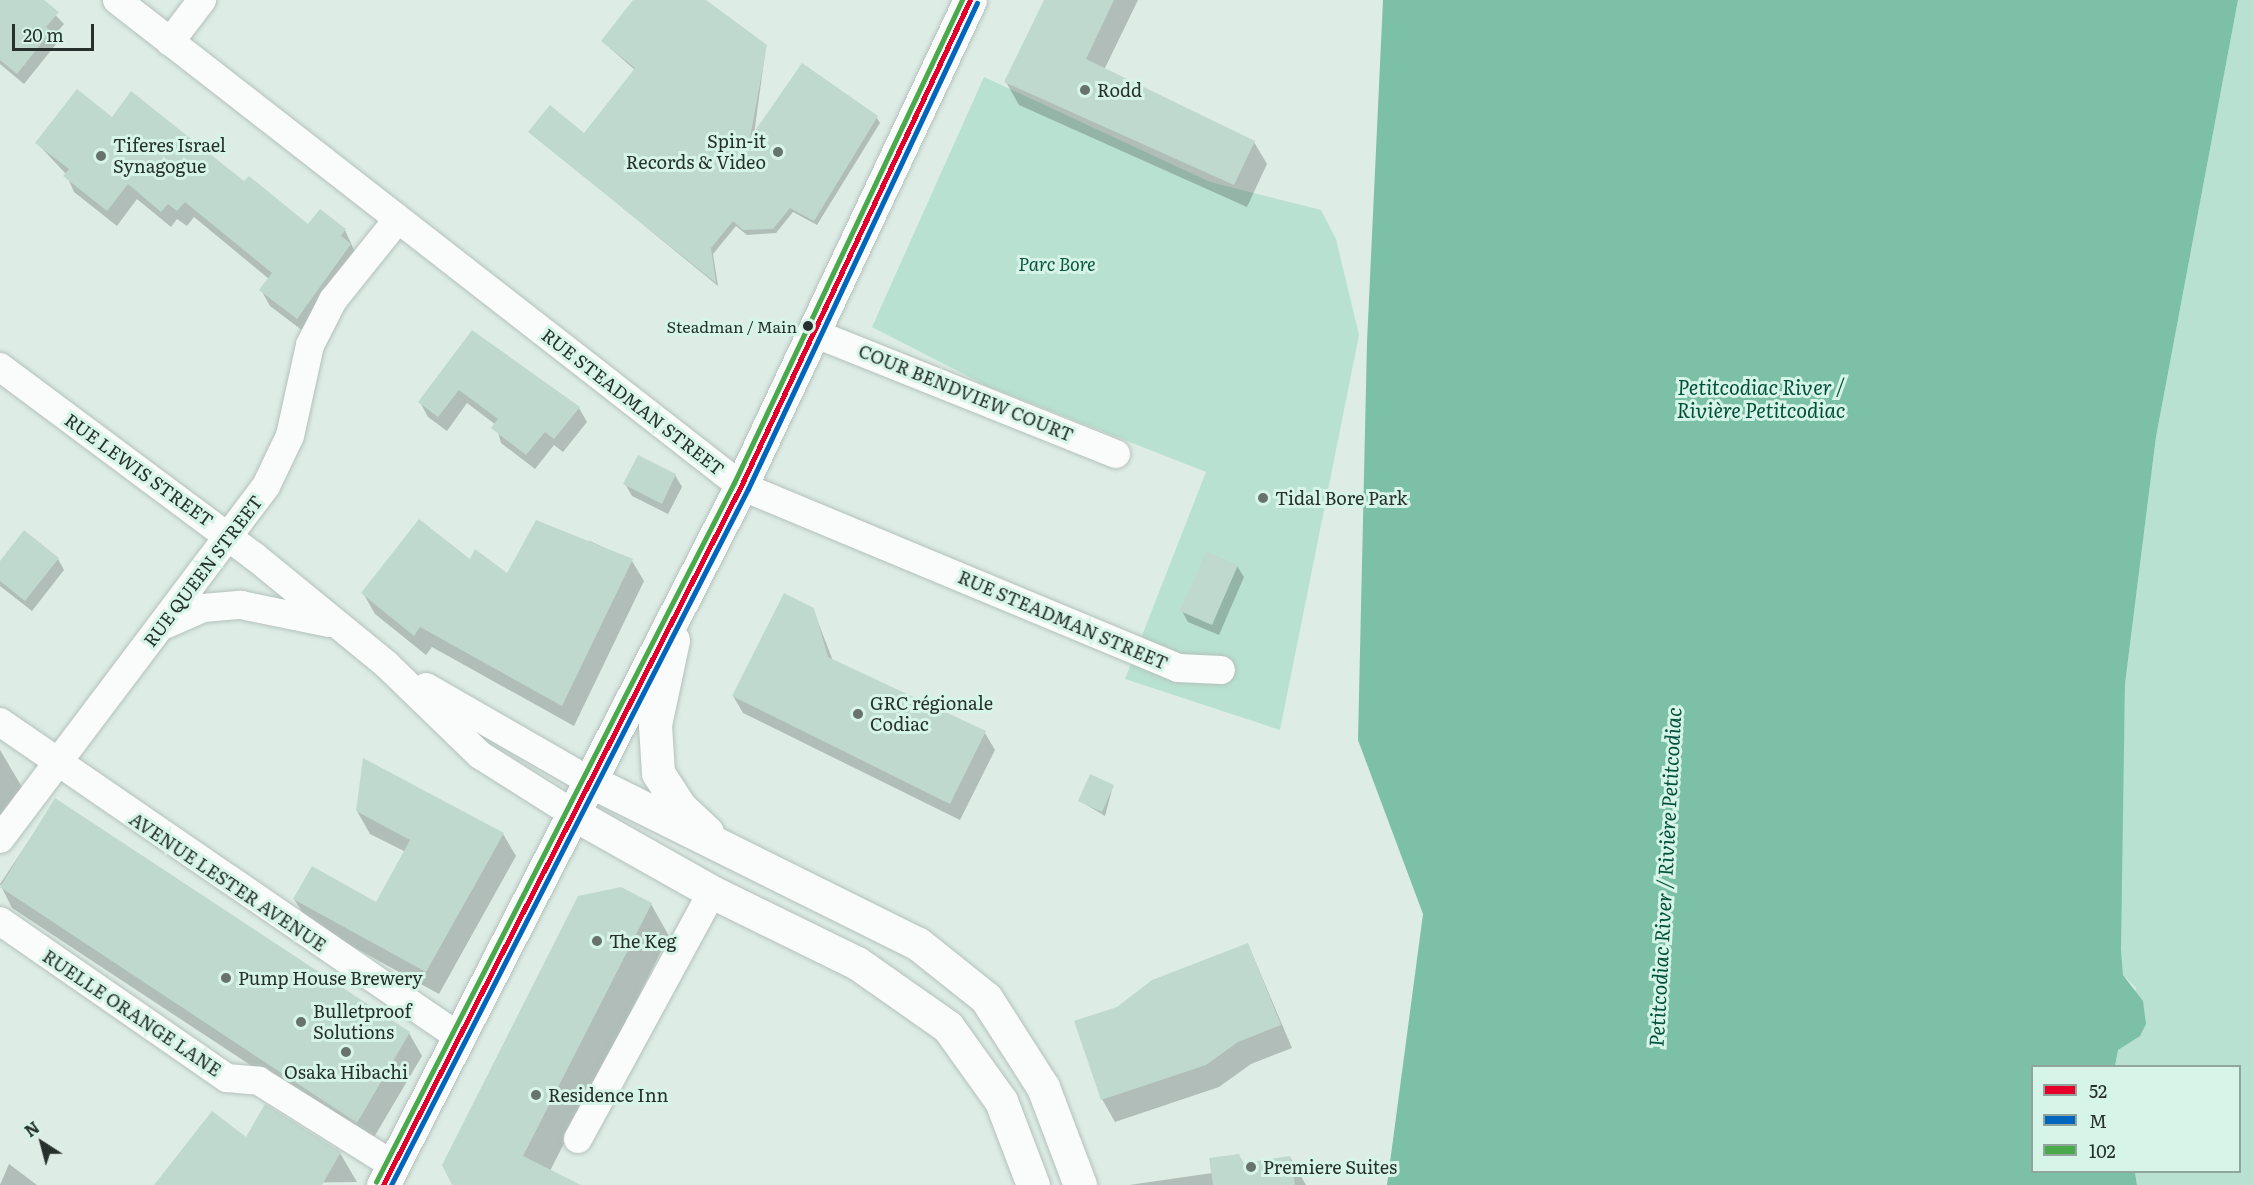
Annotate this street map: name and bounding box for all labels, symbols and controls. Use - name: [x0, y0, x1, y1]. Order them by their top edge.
- scale bar: [15, 12, 98, 50]
- text: 20 m: [23, 21, 64, 48]
- place label: Rodd: [1097, 79, 1142, 101]
- marker: Rodd: [1078, 83, 1092, 97]
- place label: Spin-it Records & Video: [626, 131, 766, 174]
- place label: Tiferes Israel Synagogue: [113, 135, 226, 178]
- marker: Spin-it Records & Video: [771, 145, 785, 159]
- marker: Tiferes Israel Synagogue: [94, 149, 108, 163]
- park label: Parc Bore: [1018, 253, 1096, 275]
- place label: Steadman / Main: [667, 316, 797, 336]
- marker: Steadman / Main: [802, 320, 814, 332]
- street label: RUE STEADMAN STREET: [537, 324, 729, 480]
- street label: COUR BENDVIEW COURT: [855, 340, 1077, 446]
- water label: Petitcodiac River / Rivière Petitcodiac: [1676, 374, 1846, 421]
- street label: RUE LEWIS STREET: [61, 409, 217, 531]
- place label: Tidal Bore Park: [1275, 487, 1407, 509]
- street label: RUE QUEEN STREET: [139, 491, 267, 651]
- marker: Tidal Bore Park: [1256, 491, 1270, 505]
- street label: RUE STEADMAN STREET: [955, 566, 1171, 674]
- place label: GRC régionale Codiac: [870, 693, 993, 736]
- water label: Petitcodiac River / Rivière Petitcodiac: [1643, 706, 1685, 1048]
- marker: GRC régionale Codiac: [851, 707, 865, 721]
- street label: AVENUE LESTER AVENUE: [126, 808, 330, 956]
- place label: The Keg: [609, 930, 677, 952]
- marker: The Keg: [590, 934, 604, 948]
- street label: RUELLE ORANGE LANE: [39, 945, 225, 1081]
- place label: Pump House Brewery: [238, 967, 423, 989]
- marker: Pump House Brewery: [219, 971, 233, 985]
- place label: Bulletproof Solutions: [313, 1001, 411, 1044]
- marker: Bulletproof Solutions: [294, 1015, 308, 1029]
- marker: Osaka Hibachi: [339, 1045, 353, 1059]
- place label: Osaka Hibachi: [284, 1061, 408, 1083]
- legend: [2031, 1065, 2241, 1173]
- text: 52: [2089, 1077, 2107, 1104]
- place label: Residence Inn: [548, 1084, 668, 1106]
- marker: Residence Inn: [529, 1088, 543, 1102]
- text: M: [2089, 1107, 2107, 1134]
- north arrow: [12, 1113, 72, 1173]
- text: N: [19, 1115, 44, 1142]
- text: 102: [2089, 1137, 2116, 1164]
- place label: Premiere Suites: [1263, 1156, 1397, 1178]
- marker: Premiere Suites: [1244, 1160, 1258, 1174]

